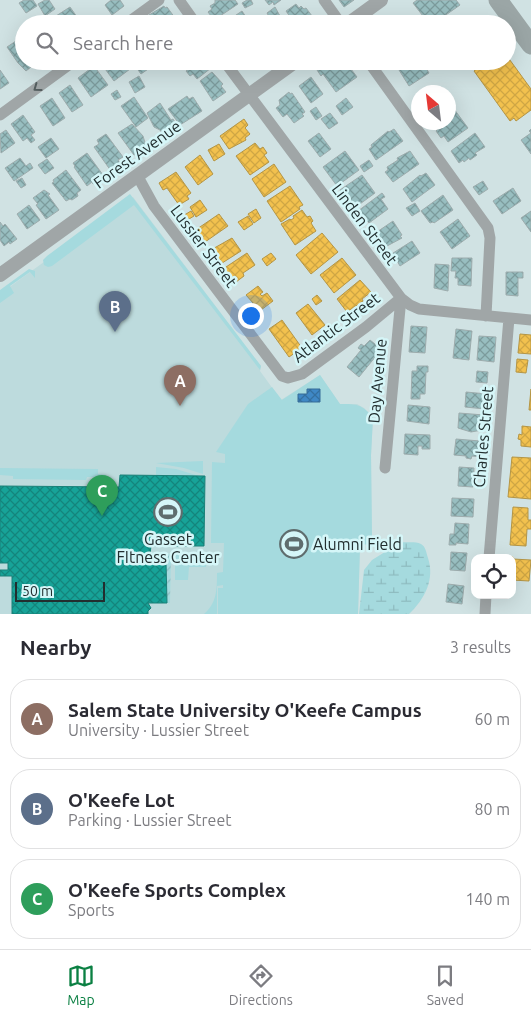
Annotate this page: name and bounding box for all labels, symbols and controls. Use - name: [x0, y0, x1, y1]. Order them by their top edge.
- search box: [15, 15, 516, 70]
- icon: search: [33, 29, 61, 57]
- text: Search here: [73, 32, 173, 54]
- one-way arrow: [33, 82, 43, 91]
- north arrow: [411, 85, 456, 130]
- street label: Forest Avenue: [90, 116, 184, 192]
- street label: Linden Street: [329, 180, 402, 269]
- street label: Lussier Street: [167, 201, 241, 291]
- street label: Atlantic Street: [289, 288, 384, 366]
- pin: B: [99, 291, 131, 332]
- your location: [238, 303, 264, 329]
- street label: Day Avenue: [364, 338, 390, 424]
- pin: A: [164, 365, 196, 406]
- street label: Charles Street: [470, 385, 496, 488]
- pin: C: [86, 475, 118, 516]
- sports icon: Gasset FItness Center: [153, 497, 183, 527]
- sports icon: Alumni Field: [279, 529, 309, 559]
- place label: Gasset FItness Center: [116, 530, 220, 566]
- place label: Alumni Field: [313, 535, 402, 553]
- map controls: [471, 554, 516, 599]
- button: locate: [471, 554, 516, 599]
- scale bar: [15, 579, 105, 602]
- text: 50 m: [22, 583, 53, 599]
- text: Nearby: [20, 635, 91, 659]
- text: 3 results: [450, 638, 511, 656]
- text: Salem State University O'Keefe Campus: [68, 699, 422, 721]
- text: A: [31, 710, 43, 728]
- text: 60 m: [474, 710, 510, 728]
- text: University · Lussier Street: [68, 721, 249, 739]
- text: O'Keefe Lot: [68, 789, 175, 811]
- text: B: [32, 800, 42, 818]
- text: 80 m: [474, 800, 510, 818]
- text: Parking · Lussier Street: [68, 811, 232, 829]
- text: O'Keefe Sports Complex: [68, 879, 286, 901]
- text: C: [32, 890, 42, 908]
- text: 140 m: [465, 890, 510, 908]
- text: Sports: [68, 901, 114, 919]
- tab: Map: [67, 962, 95, 1008]
- tab: Directions: [229, 962, 293, 1008]
- tab: Saved: [427, 962, 464, 1008]

